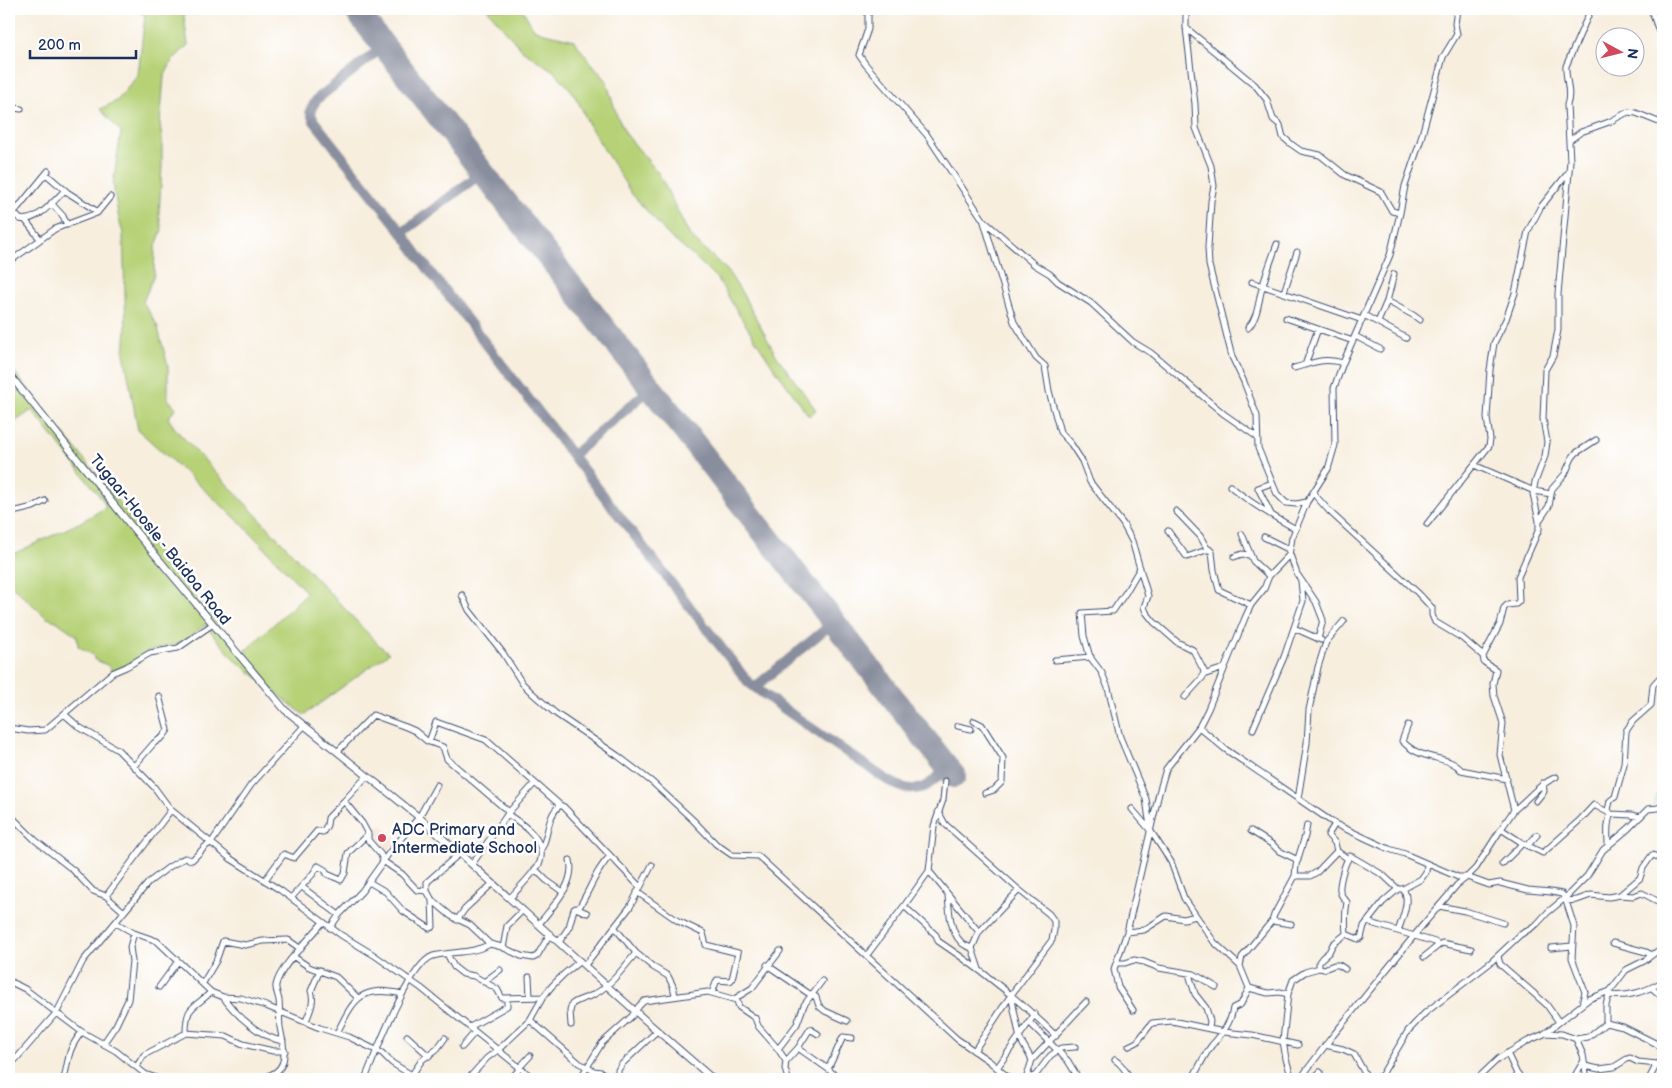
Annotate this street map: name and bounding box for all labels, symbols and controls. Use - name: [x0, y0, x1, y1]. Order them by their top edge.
- scale bar: [30, 28, 136, 60]
- north arrow: [1594, 28, 1644, 78]
- text: 200 m: [38, 36, 81, 55]
- text: N: [1623, 47, 1641, 60]
- street label: Tugaar-Hoosle - Baidoa Road: [85, 451, 235, 629]
- place label: ADC Primary and Intermediate School: [392, 821, 537, 858]
- marker: ADC Primary and Intermediate School: [376, 832, 388, 844]

